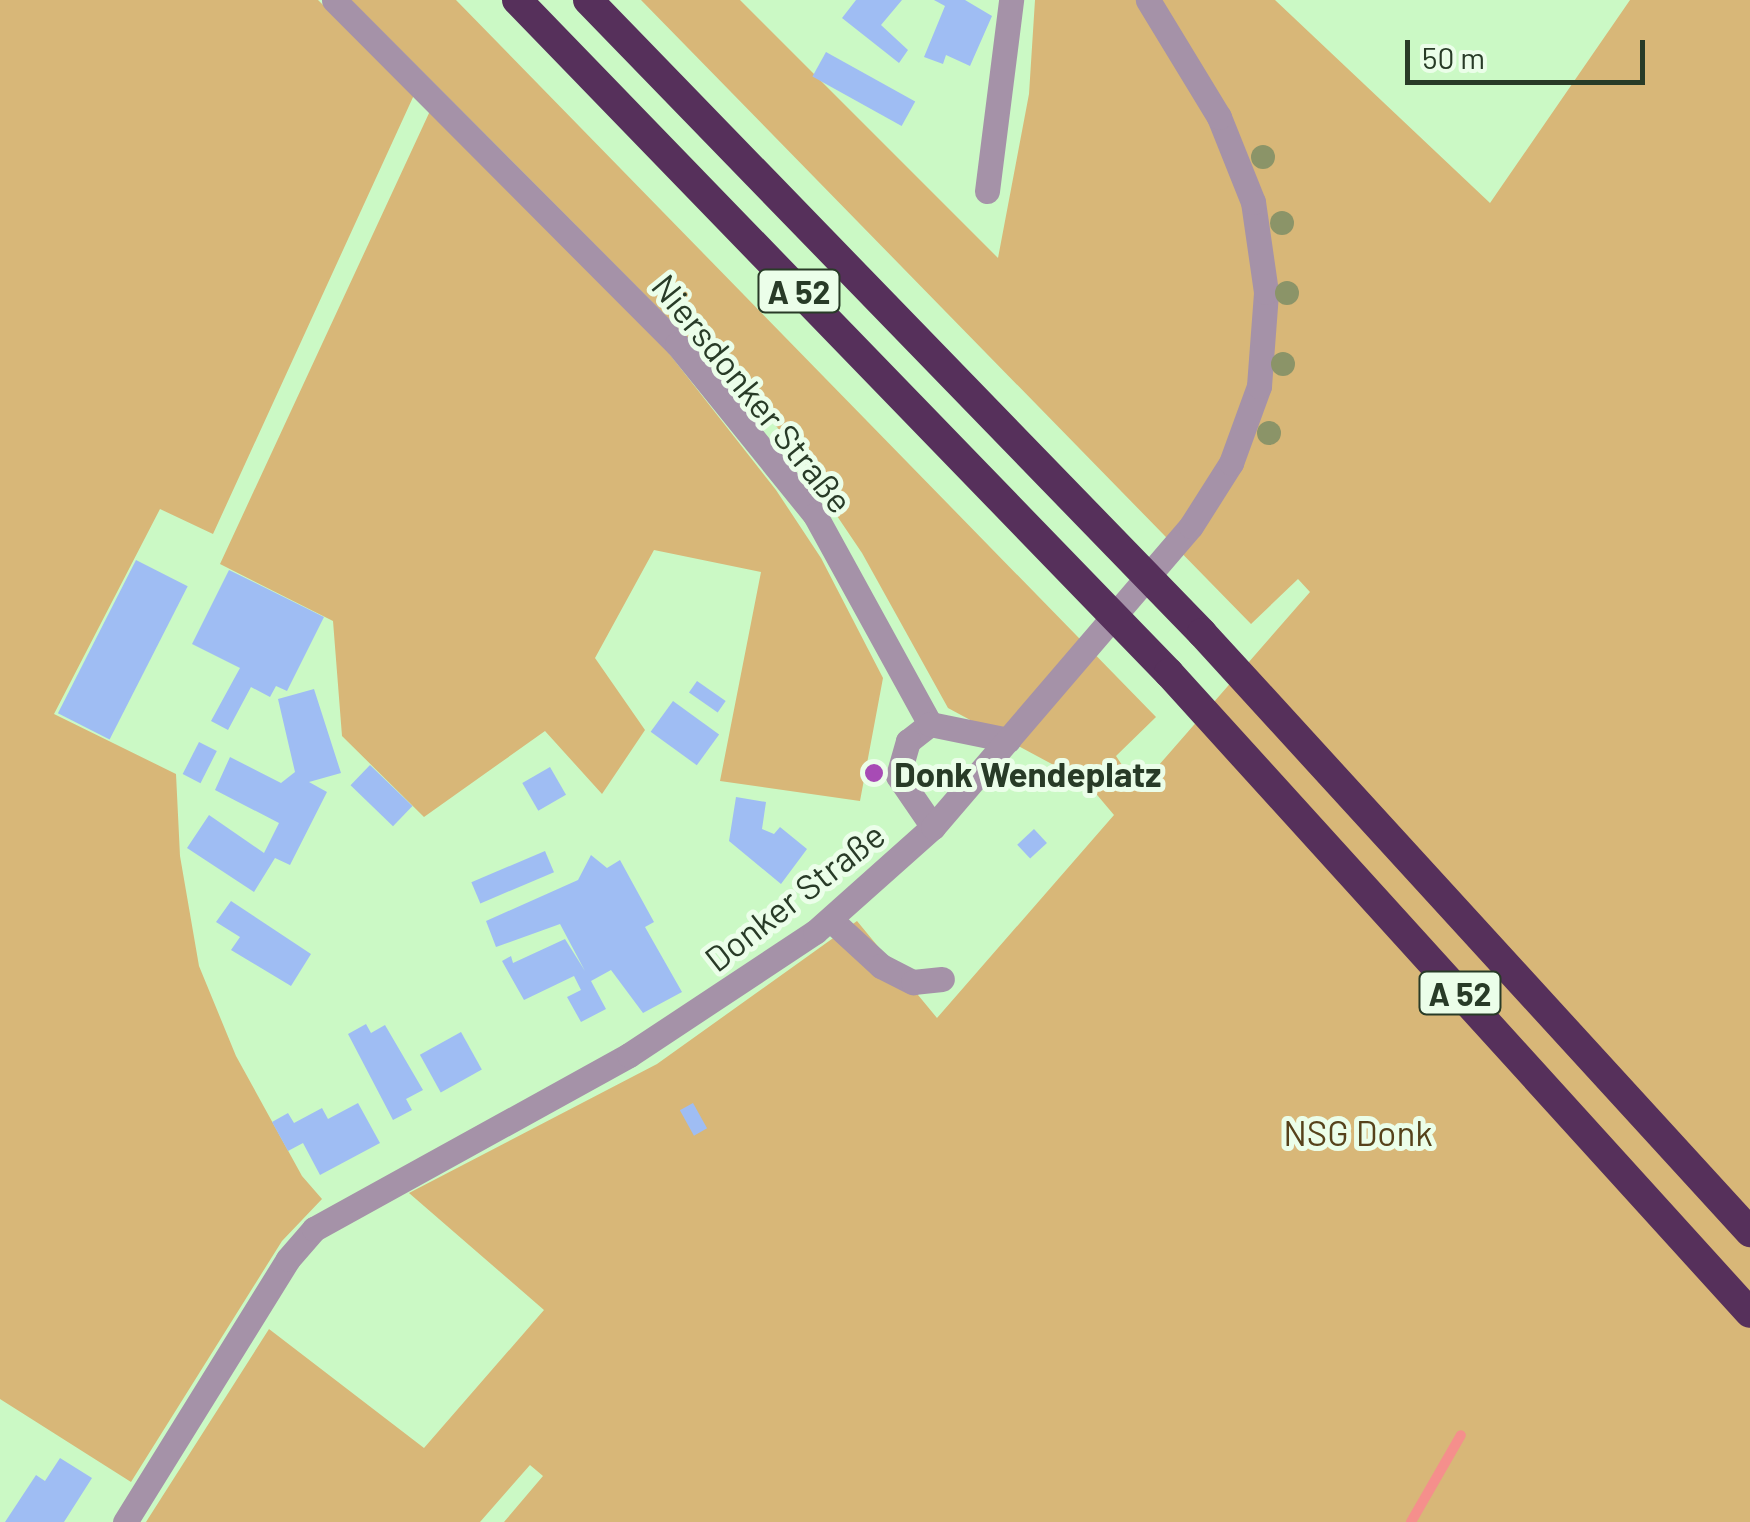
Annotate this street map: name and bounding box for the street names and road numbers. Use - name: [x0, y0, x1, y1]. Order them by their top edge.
- road number: A 52: [756, 264, 842, 318]
- street label: Niersdonker Straße: [644, 265, 862, 521]
- street label: Donker Straße: [696, 813, 892, 979]
- road number: A 52: [1418, 966, 1502, 1020]

